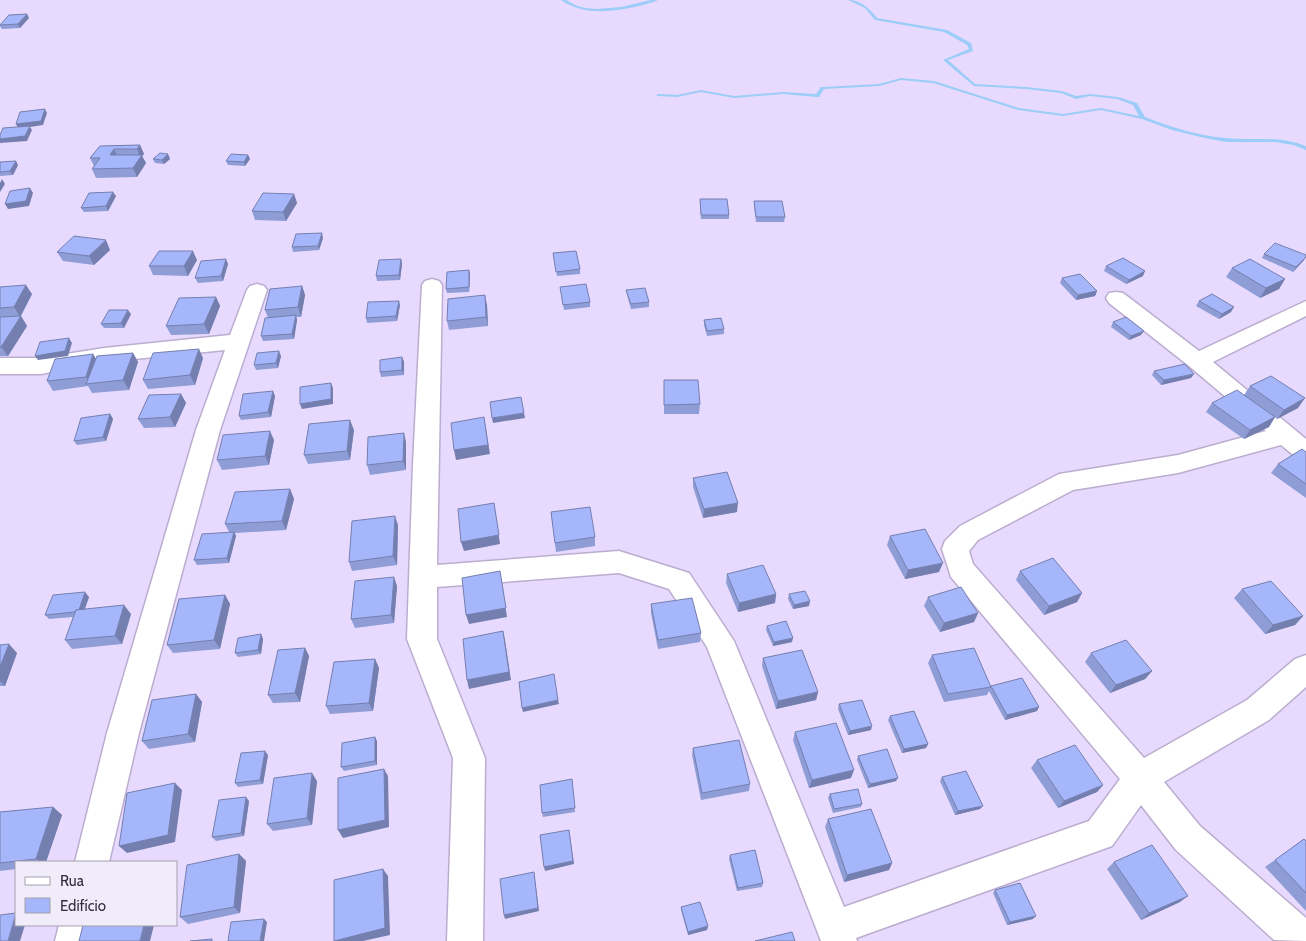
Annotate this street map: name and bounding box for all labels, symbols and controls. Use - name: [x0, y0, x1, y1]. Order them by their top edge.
- legend: [15, 861, 178, 926]
- text: Rua: [60, 872, 85, 890]
- text: Edifício: [60, 897, 106, 915]

